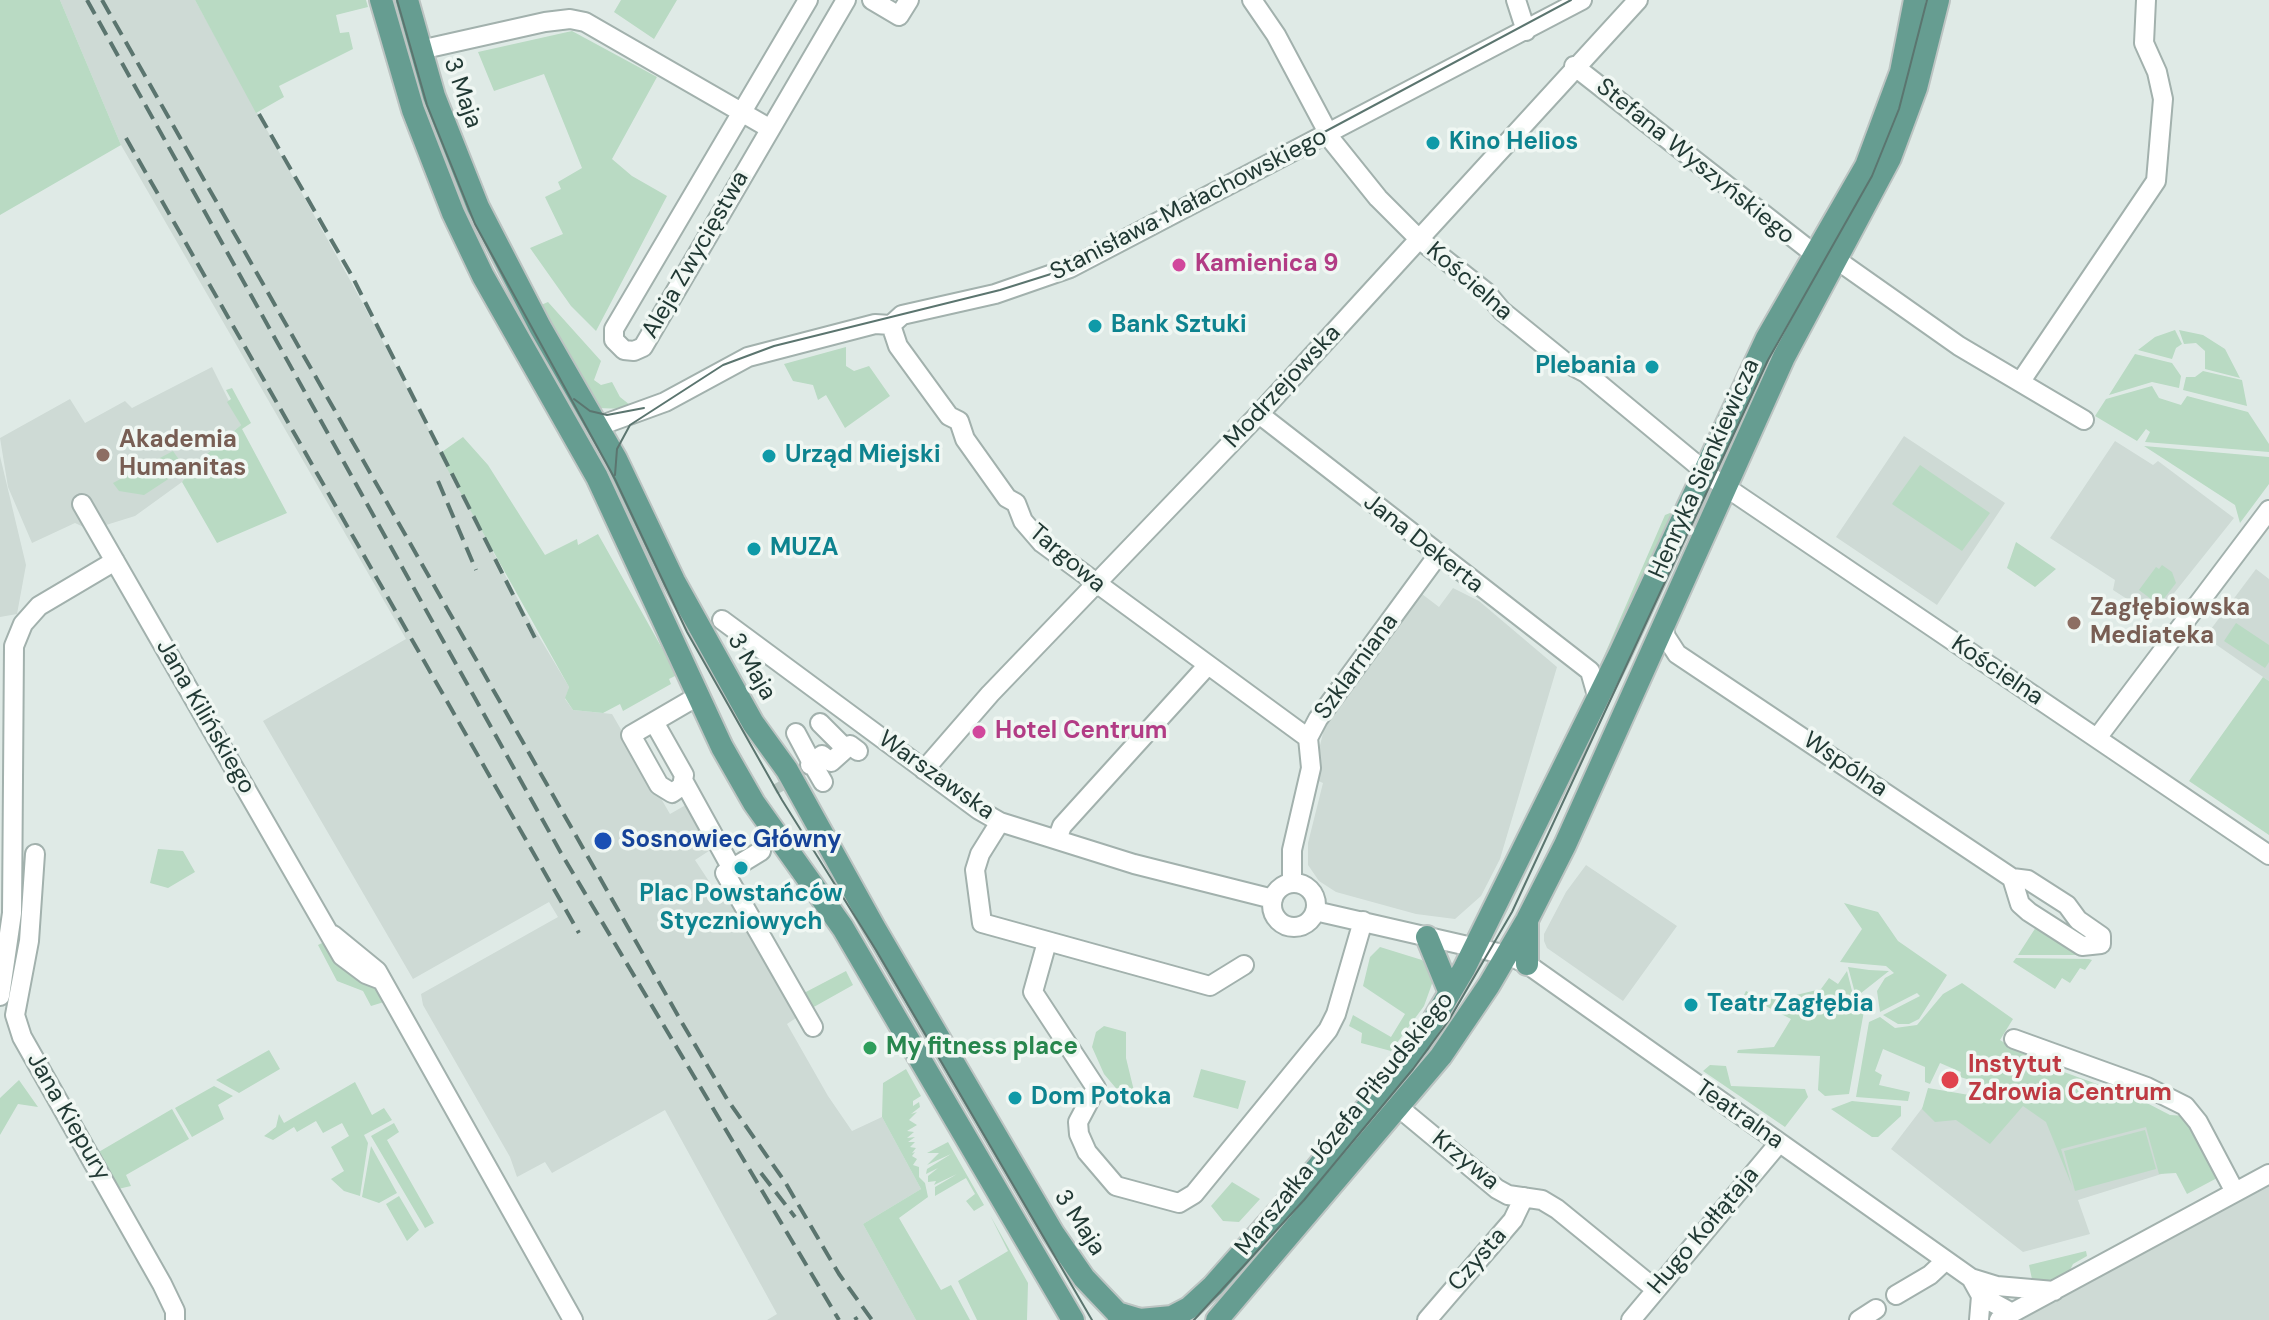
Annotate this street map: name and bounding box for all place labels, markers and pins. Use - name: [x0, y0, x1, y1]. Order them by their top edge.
- place label: Kino Helios: [1449, 129, 1578, 157]
- marker: Kino Helios: [1424, 134, 1442, 152]
- place label: Kamienica 9: [1195, 251, 1338, 279]
- marker: Kamienica 9: [1170, 256, 1188, 274]
- place label: Bank Sztuki: [1111, 312, 1247, 340]
- marker: Bank Sztuki: [1086, 317, 1104, 335]
- place label: Plebania: [1535, 353, 1636, 381]
- marker: Plebania: [1643, 358, 1661, 376]
- place label: Akademia Humanitas: [119, 427, 246, 483]
- place label: Urząd Miejski: [785, 442, 941, 470]
- marker: Akademia Humanitas: [94, 446, 112, 464]
- marker: Urząd Miejski: [760, 447, 778, 465]
- place label: MUZA: [770, 535, 839, 563]
- marker: MUZA: [745, 540, 763, 558]
- place label: Zagłębiowska Mediateka: [2090, 595, 2250, 651]
- marker: Zagłębiowska Mediateka: [2065, 614, 2083, 632]
- place label: Hotel Centrum: [995, 718, 1167, 746]
- marker: Hotel Centrum: [970, 723, 988, 741]
- place label: Sosnowiec Główny: [621, 827, 841, 855]
- marker: Sosnowiec Główny: [592, 830, 614, 852]
- marker: Plac Powstańców Styczniowych: [732, 859, 750, 877]
- place label: Plac Powstańców Styczniowych: [639, 881, 843, 937]
- place label: Teatr Zagłębia: [1707, 991, 1873, 1019]
- marker: Teatr Zagłębia: [1682, 996, 1700, 1014]
- place label: My fitness place: [886, 1034, 1078, 1062]
- marker: My fitness place: [861, 1039, 879, 1057]
- place label: Instytut Zdrowia Centrum: [1968, 1052, 2172, 1108]
- marker: Instytut Zdrowia Centrum: [1939, 1069, 1961, 1091]
- place label: Dom Potoka: [1031, 1084, 1171, 1112]
- marker: Dom Potoka: [1006, 1089, 1024, 1107]

